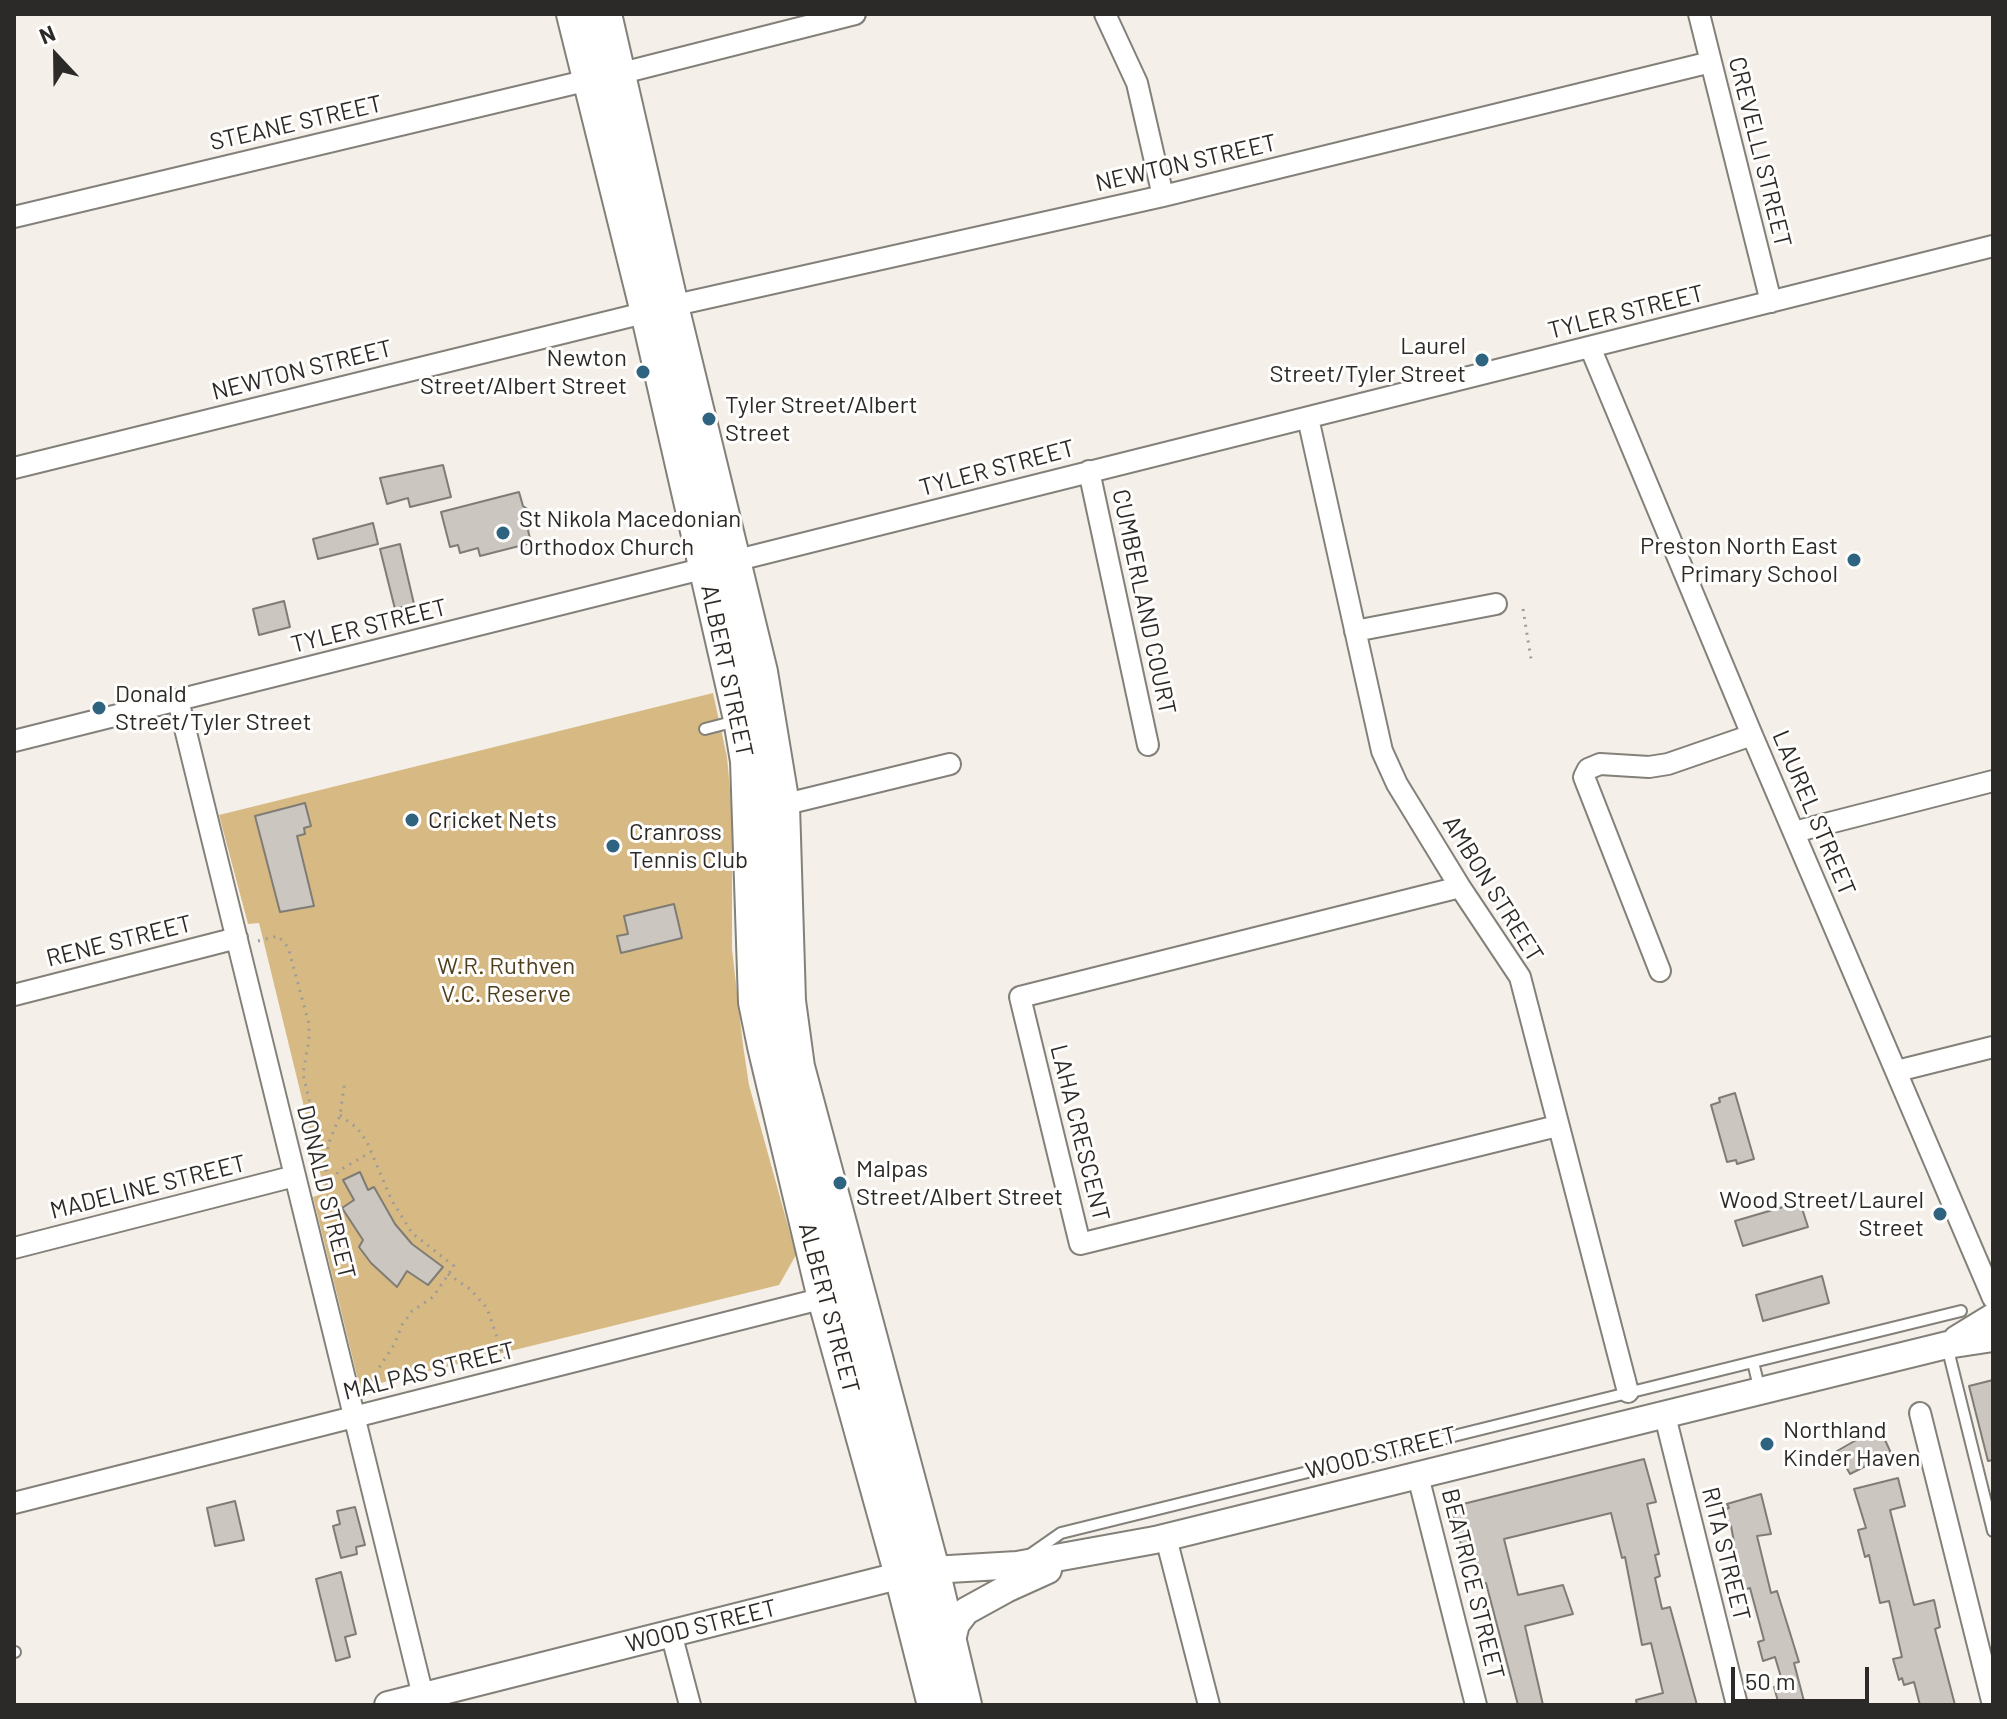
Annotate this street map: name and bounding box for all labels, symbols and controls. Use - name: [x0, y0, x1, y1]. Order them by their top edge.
- north arrow: [16, 16, 96, 96]
- text: N: [35, 19, 59, 49]
- street label: CREVELLI STREET: [1722, 54, 1798, 250]
- street label: STEANE STREET: [207, 89, 385, 157]
- street label: NEWTON STREET: [1093, 128, 1279, 198]
- street label: TYLER STREET: [1545, 279, 1707, 345]
- place label: Laurel Street/Tyler Street: [1270, 332, 1466, 388]
- street label: NEWTON STREET: [209, 334, 395, 406]
- place label: Newton Street/Albert Street: [420, 344, 627, 400]
- marker: Laurel Street/Tyler Street: [1473, 351, 1491, 369]
- marker: Newton Street/Albert Street: [634, 363, 652, 381]
- place label: Tyler Street/Albert Street: [725, 391, 918, 447]
- marker: Tyler Street/Albert Street: [700, 410, 718, 428]
- street label: TYLER STREET: [916, 433, 1078, 503]
- street label: CUMBERLAND COURT: [1106, 487, 1182, 717]
- place label: St Nikola Macedonian Orthodox Church: [519, 505, 741, 561]
- marker: St Nikola Macedonian Orthodox Church: [494, 524, 512, 542]
- place label: Preston North East Primary School: [1640, 532, 1838, 588]
- marker: Preston North East Primary School: [1845, 551, 1863, 569]
- street label: ALBERT STREET: [695, 582, 759, 760]
- street label: TYLER STREET: [288, 593, 450, 659]
- place label: Donald Street/Tyler Street: [115, 680, 311, 736]
- marker: Donald Street/Tyler Street: [90, 699, 108, 717]
- street label: LAUREL STREET: [1766, 726, 1862, 900]
- place label: Cricket Nets: [428, 806, 557, 834]
- street label: AMBON STREET: [1436, 810, 1550, 968]
- marker: Cricket Nets: [403, 811, 421, 829]
- place label: Cranross Tennis Club: [629, 818, 748, 874]
- marker: Cranross Tennis Club: [604, 837, 622, 855]
- street label: RENE STREET: [43, 909, 195, 973]
- park label: W.R. Ruthven V.C. Reserve: [437, 952, 575, 1008]
- street label: LAHA CRESCENT: [1044, 1042, 1116, 1224]
- street label: DONALD STREET: [290, 1102, 362, 1282]
- street label: MADELINE STREET: [47, 1149, 249, 1225]
- place label: Malpas Street/Albert Street: [856, 1155, 1063, 1211]
- marker: Malpas Street/Albert Street: [831, 1174, 849, 1192]
- place label: Wood Street/Laurel Street: [1719, 1186, 1924, 1242]
- marker: Wood Street/Laurel Street: [1931, 1205, 1949, 1223]
- street label: ALBERT STREET: [792, 1220, 866, 1396]
- street label: MALPAS STREET: [340, 1336, 518, 1406]
- place label: Northland Kinder Haven: [1783, 1416, 1921, 1472]
- street label: WOOD STREET: [1303, 1420, 1459, 1486]
- marker: Northland Kinder Haven: [1758, 1435, 1776, 1453]
- street label: RITA STREET: [1695, 1484, 1757, 1624]
- street label: BEATRICE STREET: [1435, 1486, 1511, 1682]
- street label: WOOD STREET: [623, 1593, 779, 1659]
- scale bar: [1735, 1651, 1873, 1701]
- text: 50 m: [1745, 1666, 1796, 1695]

